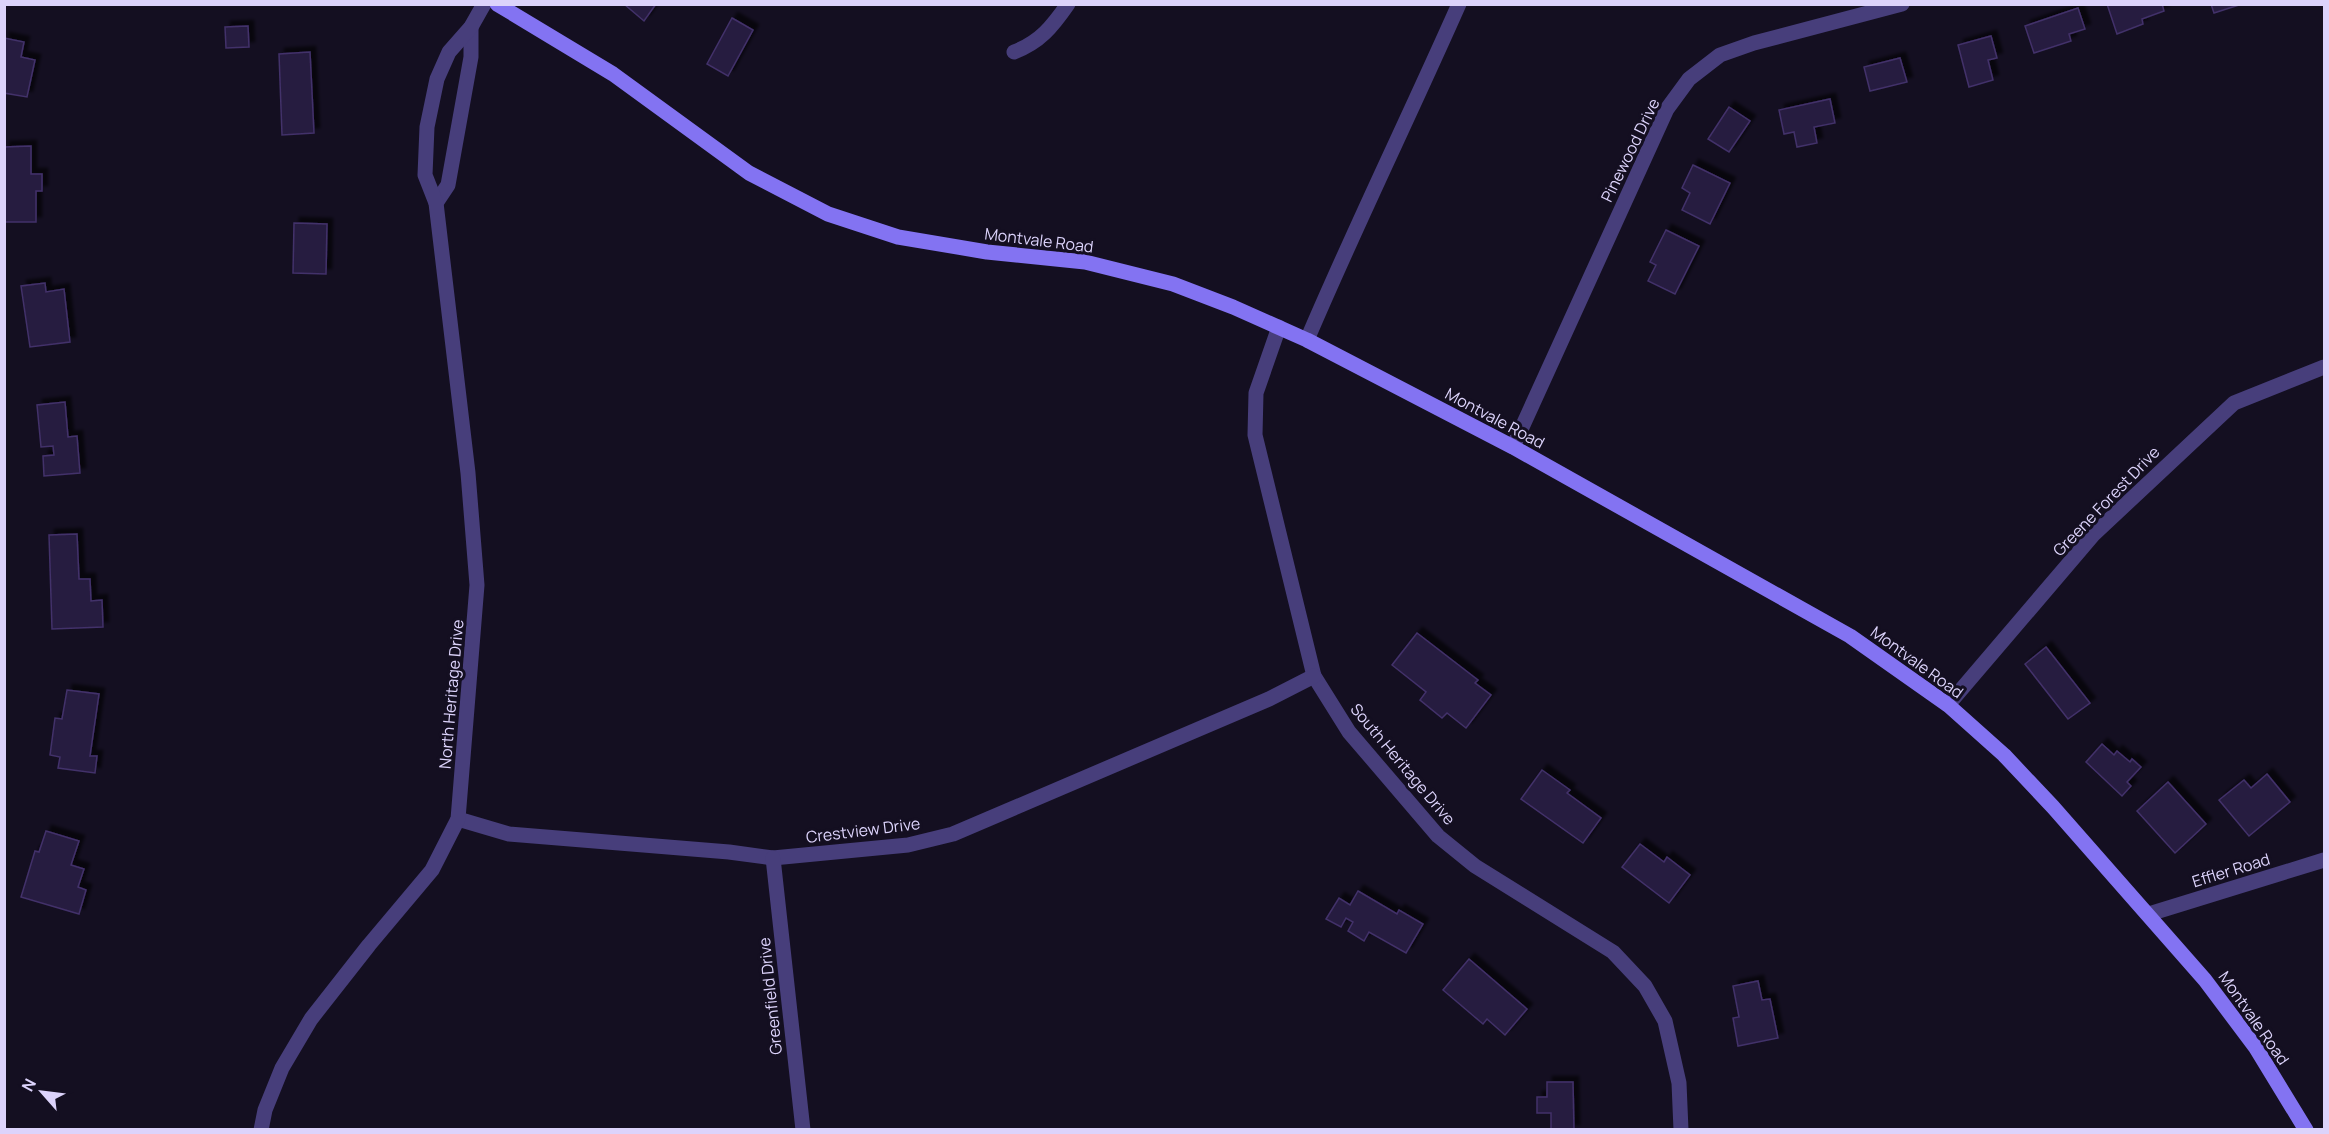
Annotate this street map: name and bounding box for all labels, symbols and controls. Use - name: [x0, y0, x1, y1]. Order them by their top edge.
- street label: Pinewood Drive: [1595, 94, 1665, 206]
- street label: Montvale Road: [983, 222, 1095, 258]
- street label: Montvale Road: [1441, 383, 1549, 453]
- street label: Greene Forest Drive: [2048, 441, 2164, 561]
- street label: North Heritage Drive: [434, 618, 468, 770]
- street label: Montvale Road: [1866, 621, 1968, 703]
- street label: South Heritage Drive: [1346, 699, 1460, 829]
- street label: Crestview Drive: [805, 812, 921, 848]
- street label: Effler Road: [2189, 848, 2273, 892]
- street label: Greenfield Drive: [753, 936, 787, 1056]
- street label: Montvale Road: [2214, 967, 2294, 1069]
- north arrow: [12, 1062, 72, 1122]
- text: N: [16, 1075, 41, 1095]

